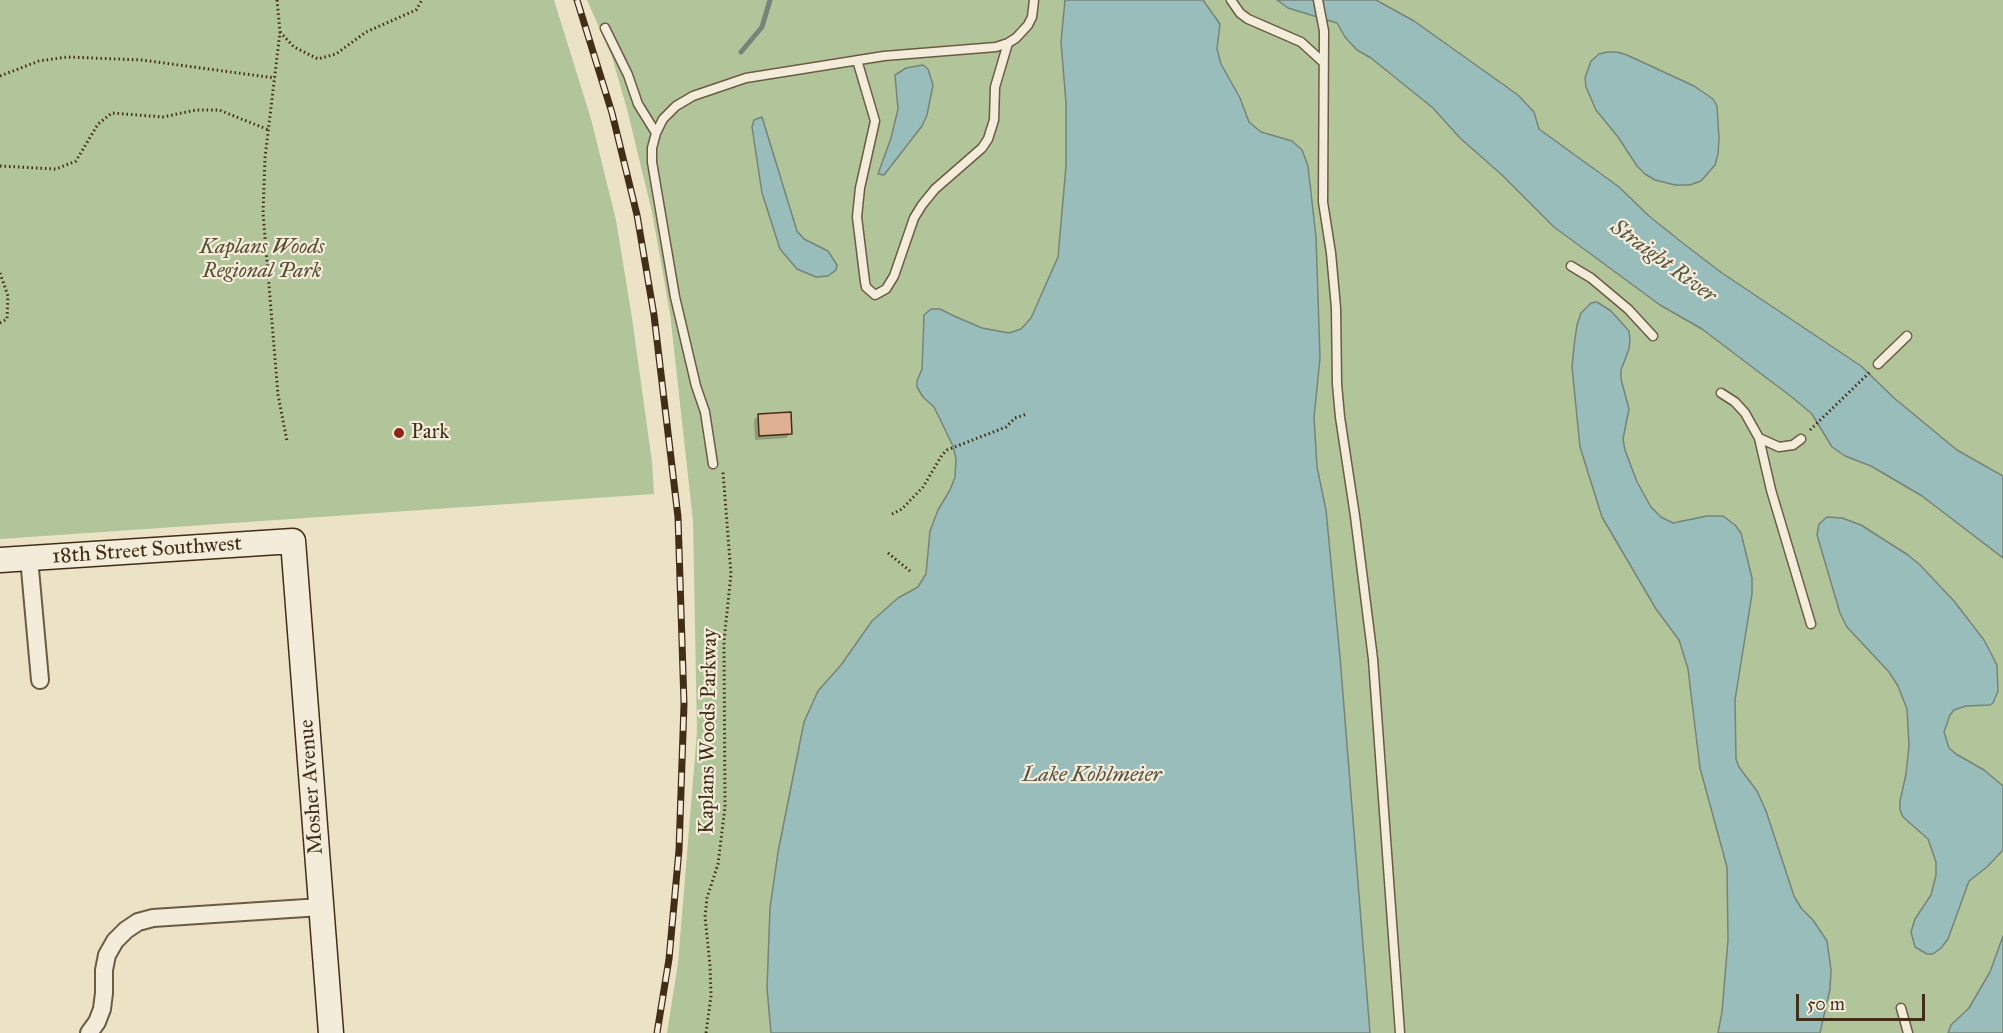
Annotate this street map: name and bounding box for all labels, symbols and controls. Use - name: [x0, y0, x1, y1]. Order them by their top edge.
- water label: Straight River: [1605, 215, 1721, 309]
- park label: Kaplans Woods Regional Park: [200, 235, 324, 285]
- place label: Park: [411, 420, 449, 446]
- marker: Park: [392, 426, 406, 440]
- street label: 18th Street Southwest: [51, 532, 243, 570]
- street label: Kaplans Woods Parkway: [695, 628, 723, 834]
- street label: Mosher Avenue: [295, 718, 329, 856]
- water label: Lake Kohlmeier: [1022, 763, 1162, 789]
- scale bar: [1799, 982, 1928, 1020]
- text: 50 m: [1807, 993, 1845, 1015]

